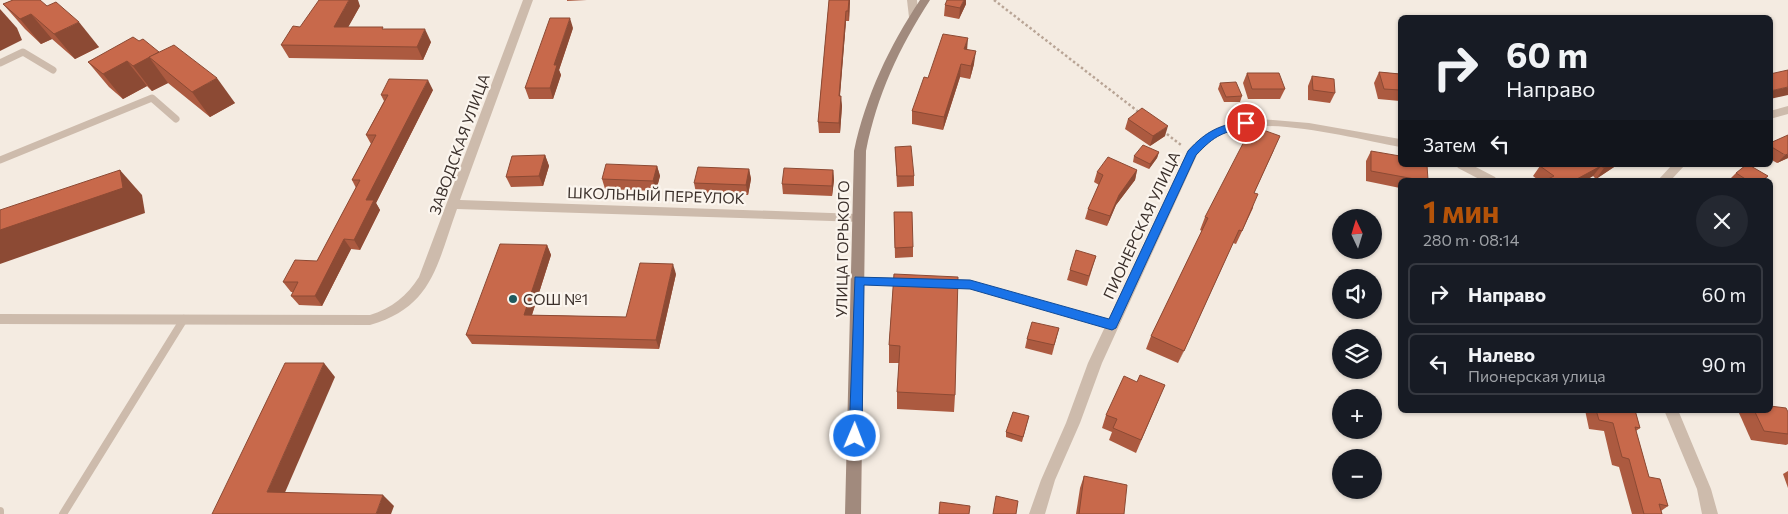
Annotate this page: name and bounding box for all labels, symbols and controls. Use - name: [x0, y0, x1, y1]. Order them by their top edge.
- text: 60 m: [1506, 32, 1588, 75]
- icon: right: [1423, 35, 1488, 100]
- street label: ЗАВОДСКАЯ УЛИЦА: [425, 71, 493, 217]
- text: Направо: [1506, 75, 1596, 102]
- pin: [1225, 102, 1267, 144]
- icon: arrive: [1232, 109, 1260, 137]
- icon: left: [1486, 130, 1514, 158]
- text: Затем: [1423, 133, 1476, 156]
- street label: ПИОНЕРСКАЯ УЛИЦА: [1099, 148, 1183, 302]
- street label: УЛИЦА ГОРЬКОГО: [832, 180, 852, 318]
- street label: ШКОЛЬНЫЙ ПЕРЕУЛОК: [567, 183, 745, 207]
- text: 1 мин: [1423, 192, 1499, 229]
- button: close: [1696, 195, 1748, 247]
- north arrow: [1332, 209, 1382, 259]
- map controls: [1332, 209, 1382, 499]
- text: 280 m · 08:14: [1423, 230, 1519, 249]
- button: sound: [1332, 269, 1382, 319]
- icon: right: [1425, 280, 1453, 308]
- text: Направо: [1468, 283, 1546, 306]
- text: 60 m: [1702, 283, 1746, 306]
- place label: СОШ №1: [523, 290, 588, 308]
- marker: СОШ №1: [507, 293, 519, 305]
- button: layers: [1332, 329, 1382, 379]
- text: Налево: [1468, 343, 1535, 366]
- icon: left: [1425, 350, 1453, 378]
- text: 90 m: [1702, 353, 1746, 376]
- text: Пионерская улица: [1468, 366, 1606, 385]
- button: +: [1332, 389, 1382, 439]
- position arrow: [828, 409, 880, 461]
- button: −: [1332, 449, 1382, 499]

